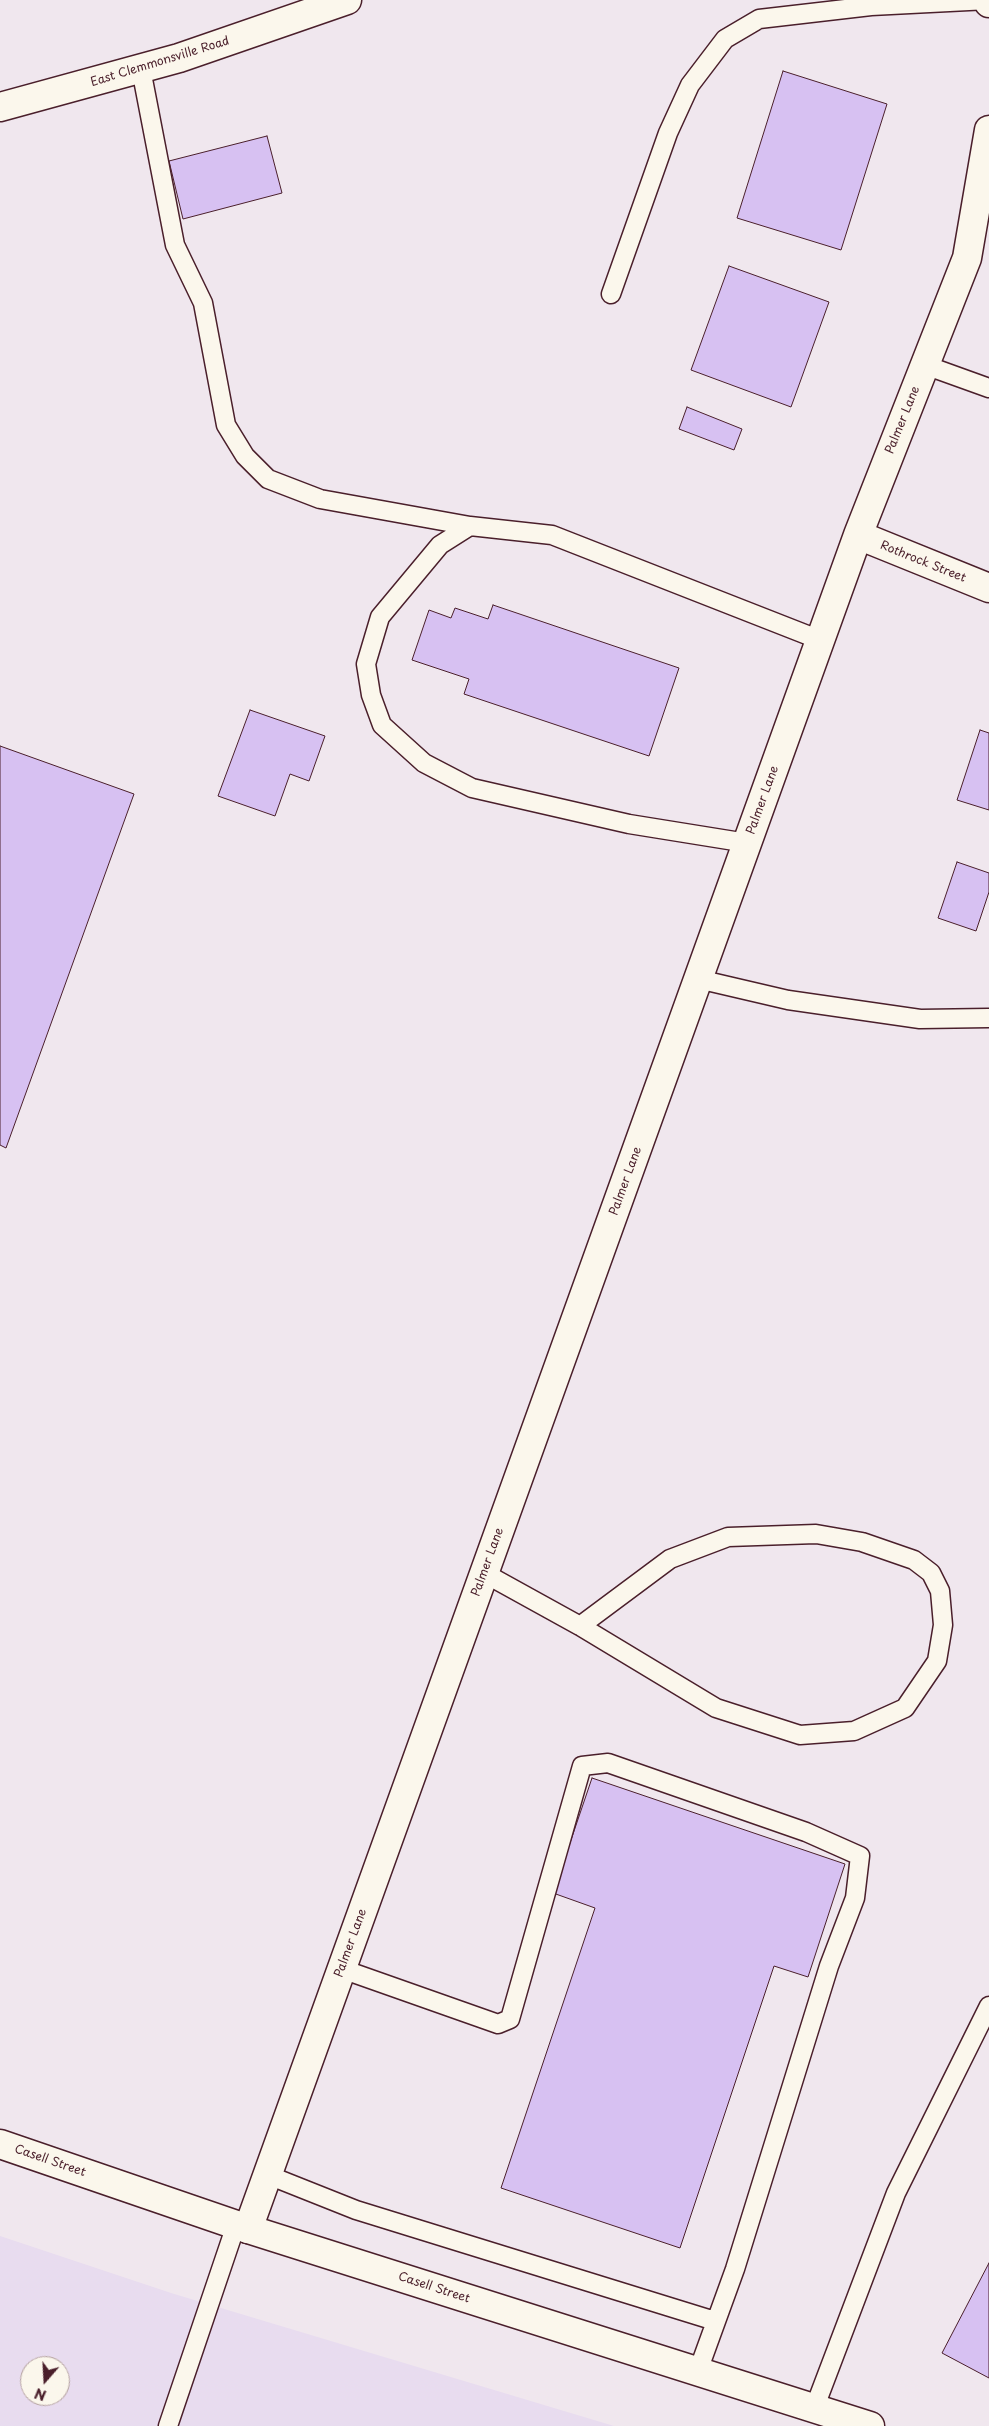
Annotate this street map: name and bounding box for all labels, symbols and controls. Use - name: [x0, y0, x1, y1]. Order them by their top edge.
- street label: East Clemmonsville Road: [89, 34, 231, 90]
- street label: Palmer Lane: [883, 384, 923, 456]
- street label: Rothrock Street: [878, 538, 968, 586]
- street label: Palmer Lane: [744, 764, 782, 836]
- street label: Palmer Lane: [607, 1145, 645, 1217]
- street label: Palmer Lane: [469, 1526, 507, 1598]
- street label: Palmer Lane: [332, 1907, 370, 1979]
- street label: Casell Street: [12, 2142, 88, 2180]
- street label: Casell Street: [396, 2270, 472, 2306]
- north arrow: [20, 2356, 70, 2406]
- text: N: [32, 2383, 49, 2406]

